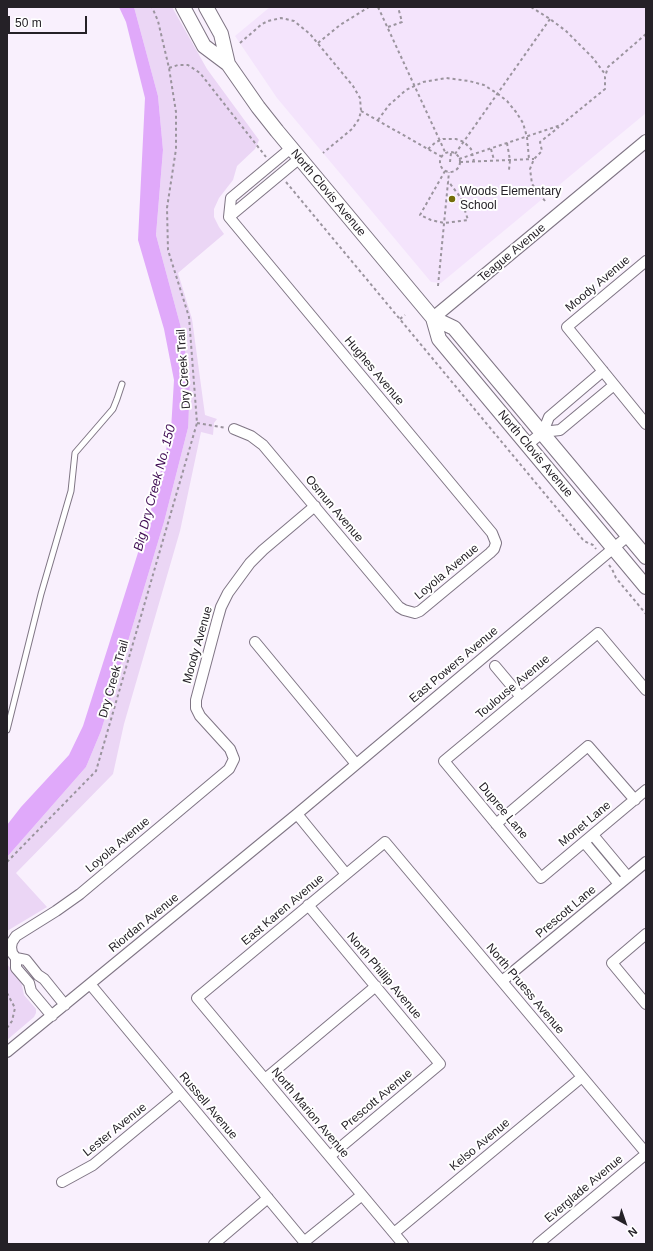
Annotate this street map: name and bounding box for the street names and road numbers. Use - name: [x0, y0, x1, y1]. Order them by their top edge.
- street label: North Clovis Avenue: [287, 147, 369, 239]
- street label: Teague Avenue: [476, 221, 548, 285]
- street label: Moody Avenue: [563, 253, 633, 315]
- street label: Dry Creek Trail: [174, 328, 194, 410]
- street label: Hughes Avenue: [341, 334, 407, 408]
- street label: North Clovis Avenue: [494, 408, 576, 500]
- street label: Osmun Avenue: [302, 473, 366, 545]
- street label: Loyola Avenue: [412, 541, 482, 603]
- street label: Moody Avenue: [180, 605, 216, 685]
- street label: East Powers Avenue: [407, 624, 501, 706]
- street label: Dry Creek Trail: [96, 638, 132, 720]
- street label: Toulouse Avenue: [473, 652, 553, 722]
- street label: Dupree Lane: [475, 780, 531, 842]
- street label: Monet Lane: [556, 798, 614, 850]
- street label: Loyola Avenue: [83, 814, 153, 876]
- street label: East Karen Avenue: [239, 871, 327, 949]
- street label: Prescott Lane: [533, 883, 599, 941]
- street label: Riordan Avenue: [106, 890, 182, 956]
- street label: North Phillip Avenue: [344, 930, 424, 1022]
- street label: North Pruess Avenue: [483, 941, 567, 1037]
- street label: North Marion Avenue: [268, 1065, 352, 1161]
- street label: Prescott Avenue: [339, 1066, 415, 1134]
- street label: Russell Avenue: [176, 1070, 240, 1142]
- street label: Lester Avenue: [80, 1100, 150, 1160]
- street label: Kelso Avenue: [447, 1116, 513, 1174]
- street label: Everglade Avenue: [542, 1152, 626, 1226]

